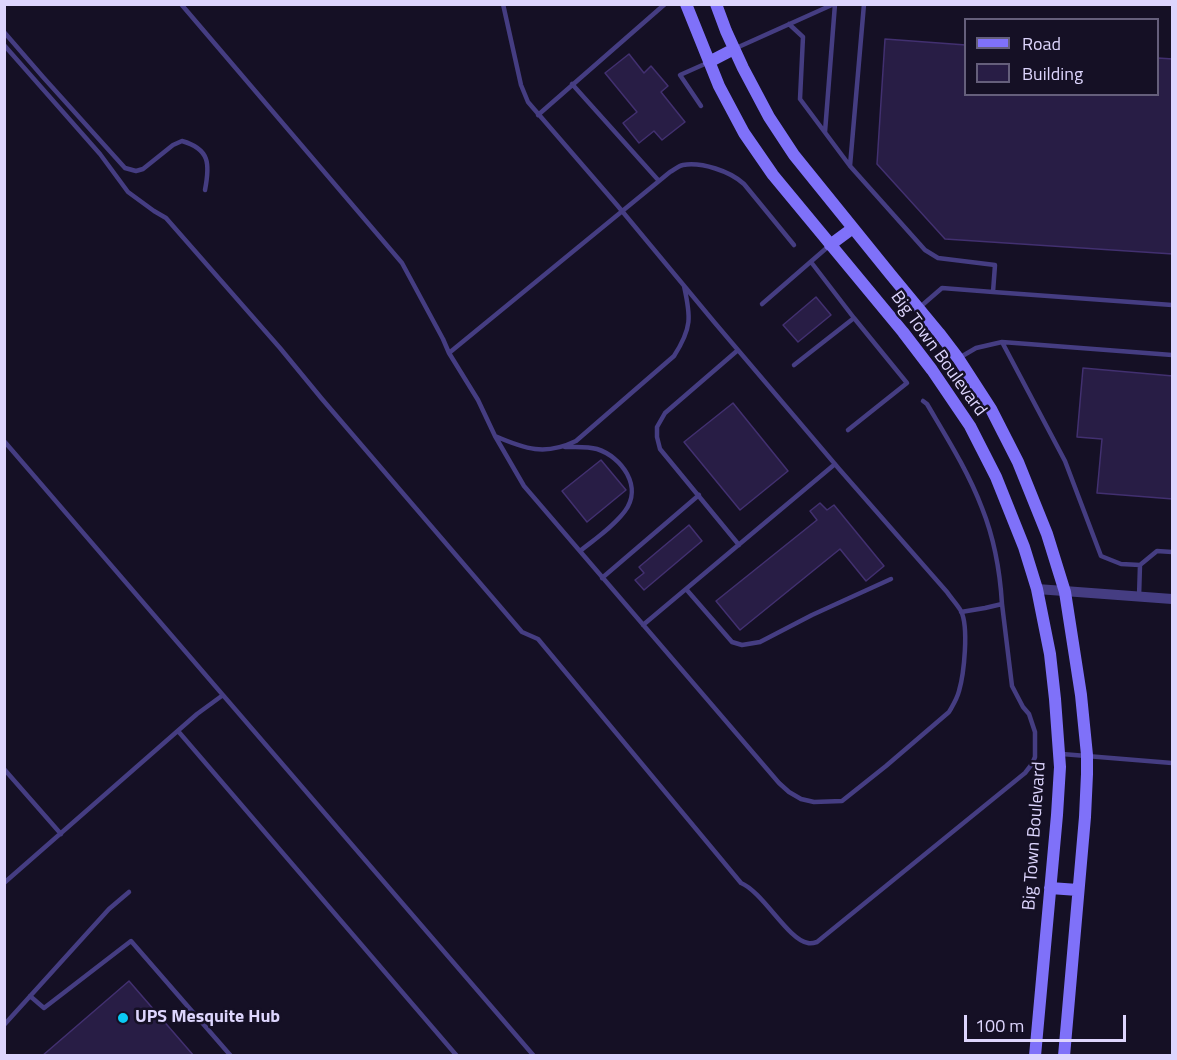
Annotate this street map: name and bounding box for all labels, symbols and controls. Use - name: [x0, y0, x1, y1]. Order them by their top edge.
- legend: [964, 18, 1159, 96]
- text: Road: [1022, 30, 1061, 57]
- text: Building: [1022, 60, 1083, 87]
- street label: Big Town Boulevard: [885, 287, 991, 421]
- street label: Big Town Boulevard: [1019, 761, 1051, 911]
- scale bar: [967, 1003, 1129, 1041]
- place label: UPS Mesquite Hub: [135, 1007, 280, 1029]
- marker: UPS Mesquite Hub: [116, 1011, 130, 1025]
- text: 100 m: [975, 1012, 1024, 1039]

